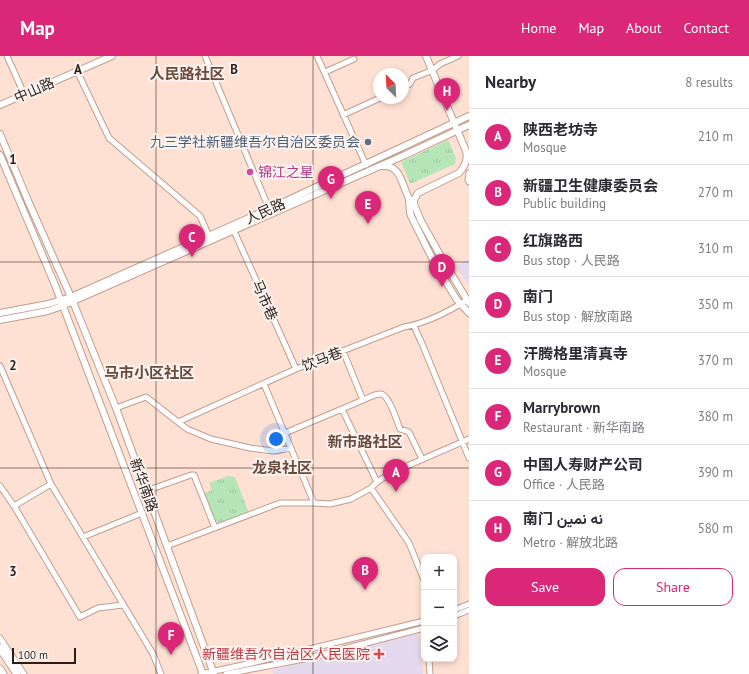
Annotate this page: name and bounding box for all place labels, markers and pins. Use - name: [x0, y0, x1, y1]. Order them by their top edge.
- pin: H: [434, 78, 460, 111]
- place label: 九三学社新疆维吾尔自治区委员会: [150, 133, 360, 151]
- marker: 九三学社新疆维吾尔自治区委员会: [363, 137, 373, 147]
- place label: 锦江之星: [258, 163, 314, 181]
- pin: G: [318, 166, 344, 199]
- marker: 锦江之星: [245, 167, 255, 177]
- pin: E: [355, 191, 381, 224]
- pin: C: [179, 224, 205, 257]
- pin: D: [429, 254, 455, 287]
- pin: A: [383, 459, 409, 492]
- pin: B: [352, 557, 378, 590]
- pin: F: [158, 622, 184, 655]
- place label: 新疆维吾尔自治区人民医院: [202, 645, 370, 663]
- marker: 新疆维吾尔自治区人民医院: [373, 648, 385, 660]

